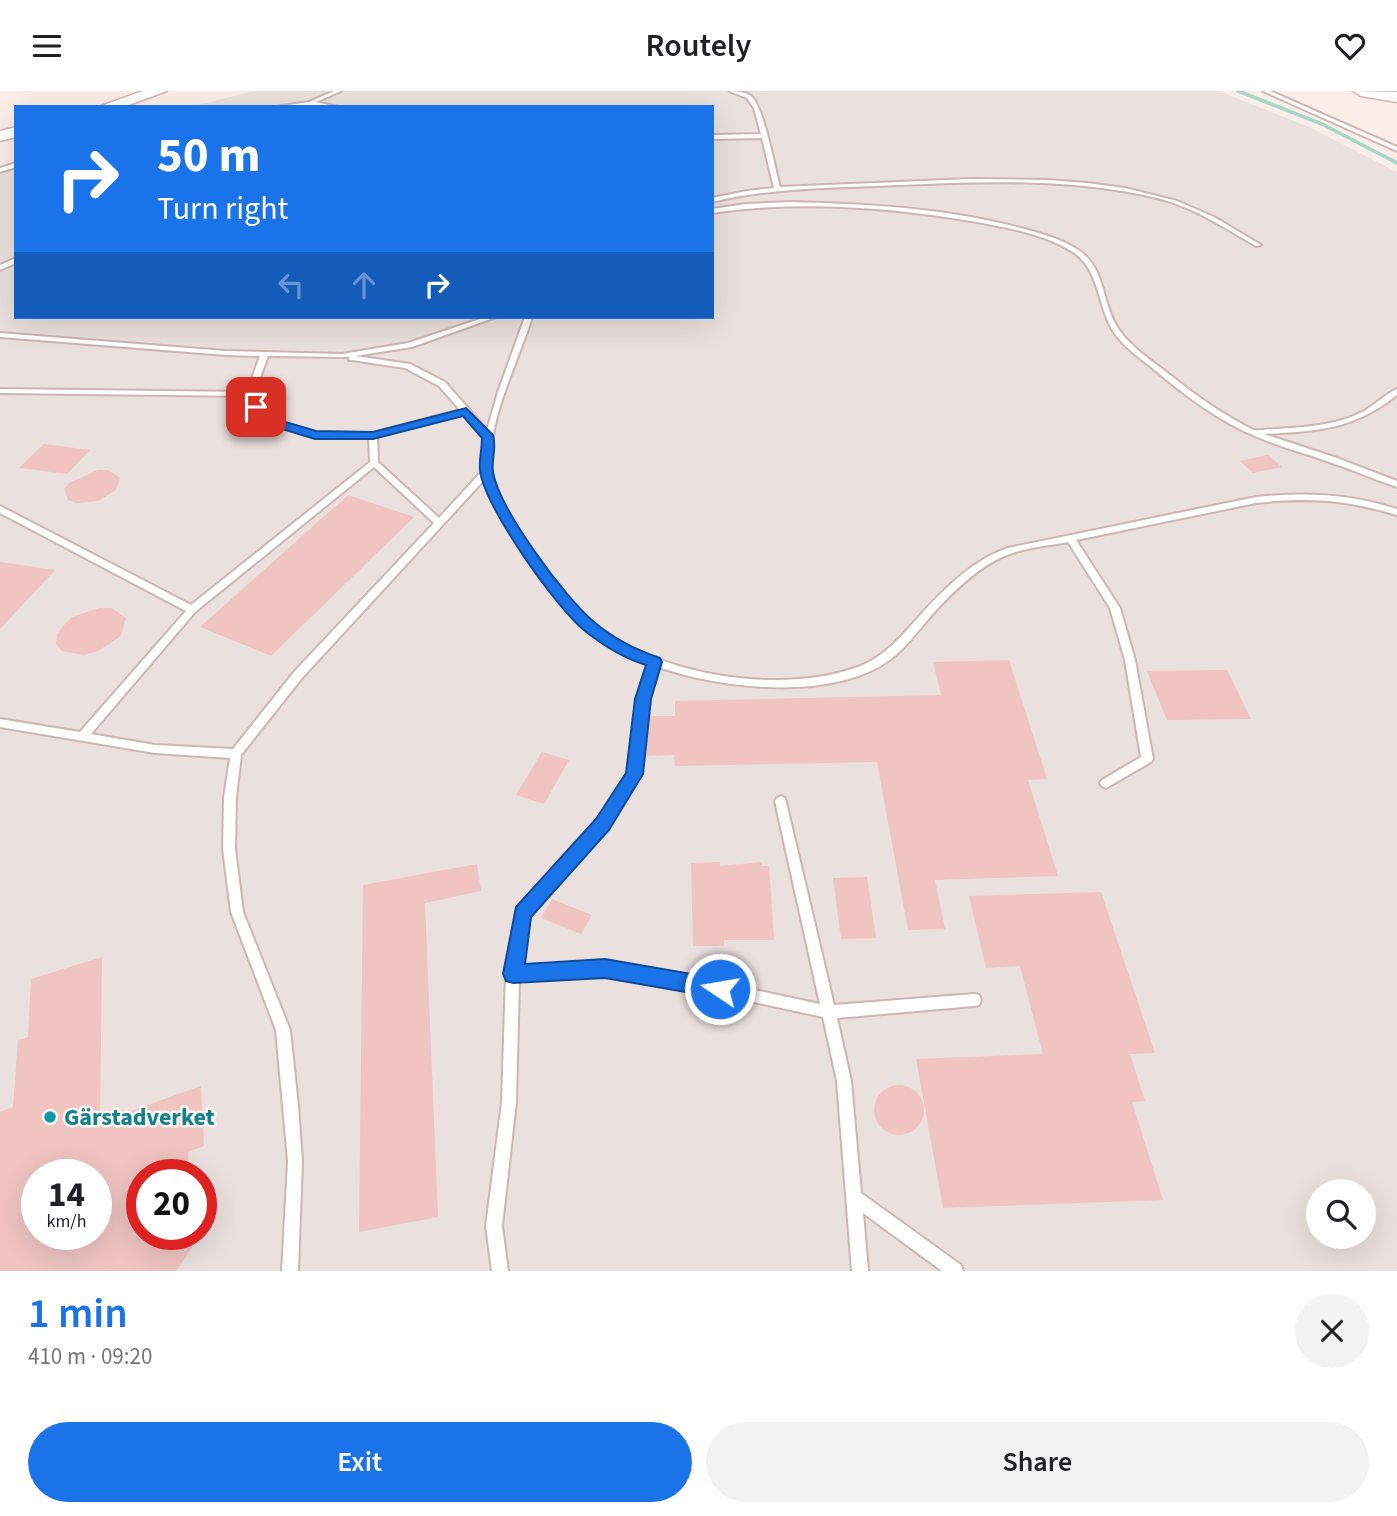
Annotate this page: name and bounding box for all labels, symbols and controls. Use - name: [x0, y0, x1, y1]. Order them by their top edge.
- text: Routely: [646, 23, 751, 69]
- icon: menu: [28, 27, 66, 65]
- icon: heart: [1331, 27, 1369, 65]
- text: 50 m: [157, 121, 261, 191]
- icon: right: [42, 133, 133, 224]
- text: Turn right: [157, 186, 288, 232]
- icon: left: [272, 266, 310, 304]
- icon: ahead: [345, 266, 383, 304]
- icon: right: [418, 266, 456, 304]
- pin: [226, 377, 286, 437]
- icon: arrive: [237, 388, 275, 426]
- position arrow: [683, 952, 757, 1026]
- place label: Gärstadverket: [64, 1100, 215, 1135]
- marker: Gärstadverket: [42, 1109, 58, 1125]
- speed limit sign: 20: [126, 1159, 217, 1250]
- text: 14: [48, 1170, 85, 1220]
- map controls: [1306, 1179, 1376, 1249]
- button: search: [1306, 1179, 1376, 1249]
- text: km/h: [47, 1209, 86, 1234]
- text: 1 min: [28, 1284, 128, 1344]
- button: close: [1295, 1294, 1369, 1368]
- text: 410 m · 09:20: [28, 1340, 152, 1373]
- button: Exit: [28, 1422, 692, 1502]
- button: Share: [706, 1422, 1369, 1502]

